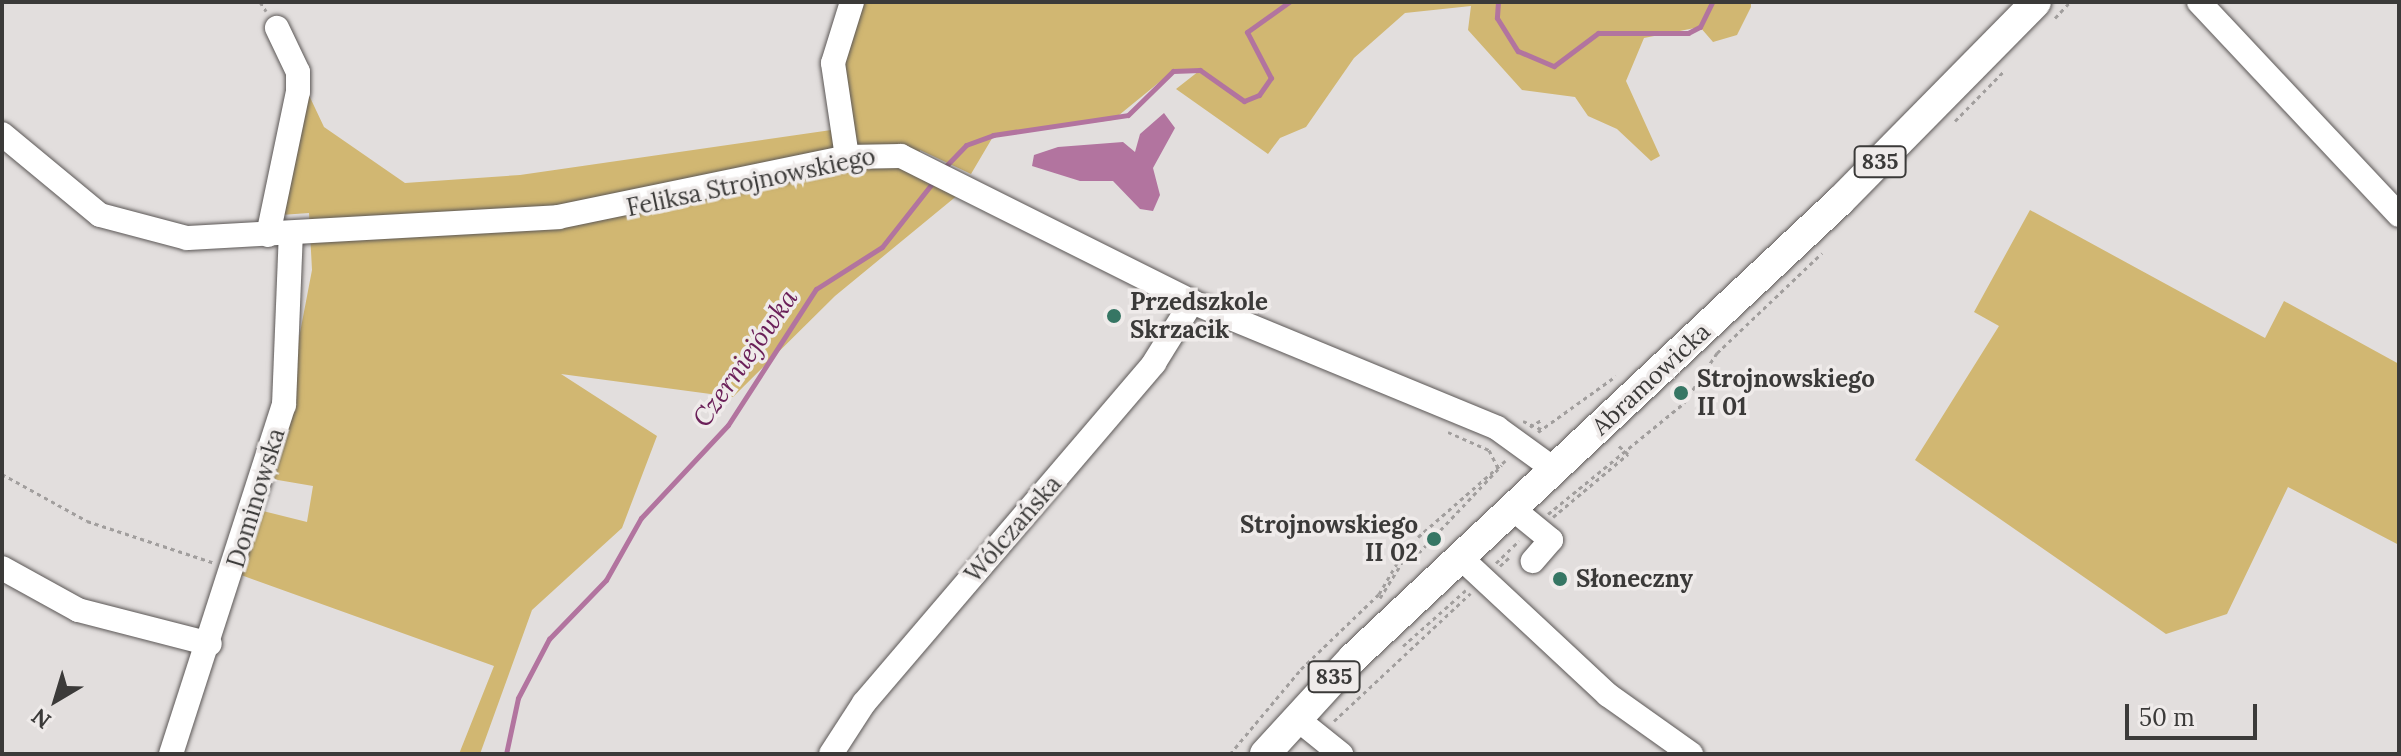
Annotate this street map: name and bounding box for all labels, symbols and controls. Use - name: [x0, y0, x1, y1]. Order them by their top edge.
- street label: Feliksa Strojnowskiego: [624, 142, 878, 222]
- road number: 835: [1852, 144, 1908, 180]
- water label: Czerniejówka: [686, 283, 804, 433]
- place label: Przedszkole Skrzacik: [1130, 288, 1268, 344]
- marker: Przedszkole Skrzacik: [1105, 307, 1123, 325]
- street label: Abramowicka: [1586, 317, 1716, 441]
- place label: Strojnowskiego II 01: [1697, 365, 1875, 421]
- marker: Strojnowskiego II 01: [1672, 384, 1690, 402]
- street label: Dominowska: [221, 425, 291, 571]
- street label: Wólczańska: [959, 470, 1067, 588]
- place label: Strojnowskiego II 02: [1240, 511, 1418, 567]
- marker: Strojnowskiego II 02: [1425, 530, 1443, 548]
- place label: Słoneczny: [1576, 565, 1693, 593]
- marker: Słoneczny: [1551, 570, 1569, 588]
- road number: 835: [1306, 659, 1362, 695]
- north arrow: [16, 660, 96, 740]
- scale bar: [2129, 688, 2261, 738]
- text: 50 m: [2139, 702, 2195, 733]
- text: N: [26, 703, 57, 735]

